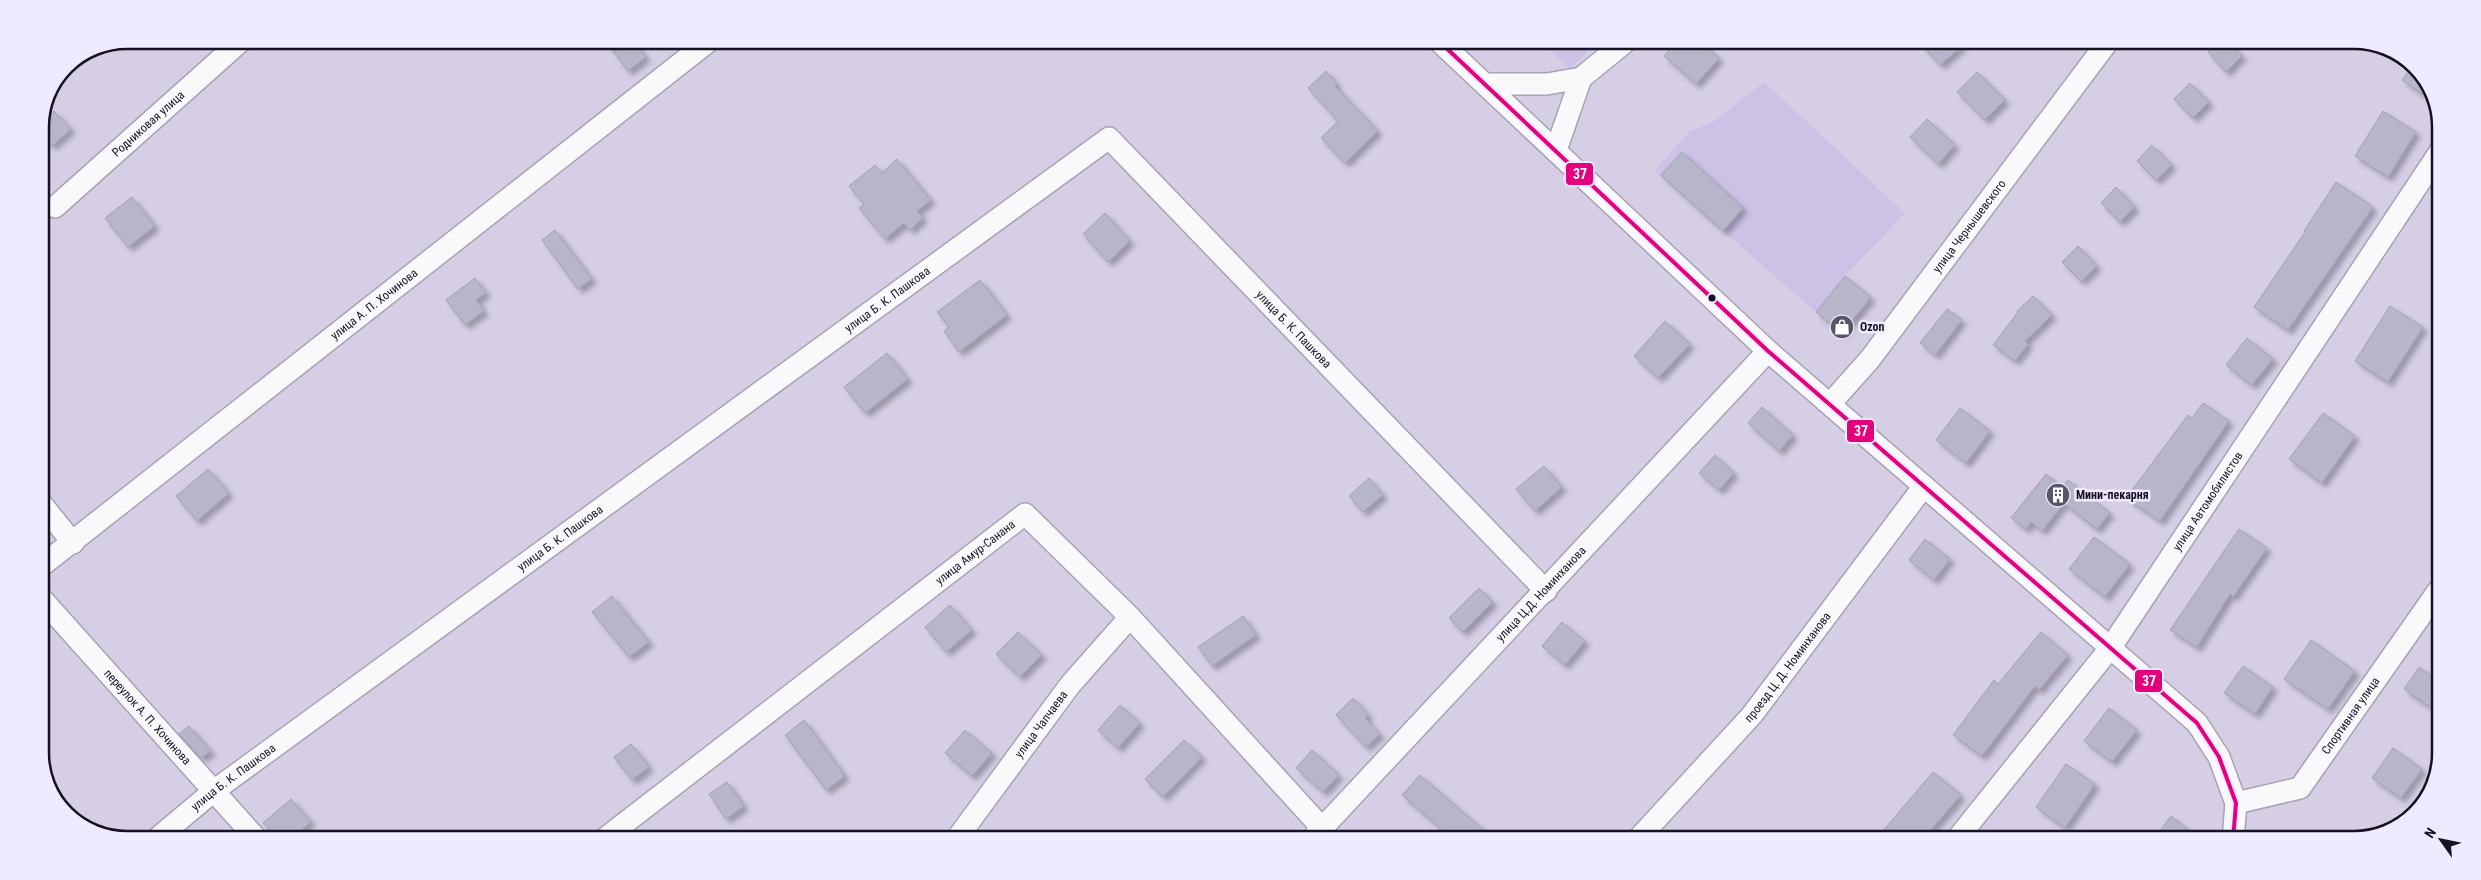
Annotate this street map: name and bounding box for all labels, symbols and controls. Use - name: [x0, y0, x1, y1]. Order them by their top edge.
- street label: Родниковая улица: [109, 88, 187, 160]
- line badge: 37: [1565, 162, 1594, 186]
- text: 37: [1573, 166, 1587, 182]
- street label: улица Чернышевского: [1930, 177, 2009, 276]
- street label: улица Б. К. Пашкова: [842, 264, 933, 335]
- street label: улица А. П. Хочинова: [328, 266, 420, 343]
- street label: улица Б. К. Пашкова: [1253, 288, 1334, 371]
- unlabelled marker: [1707, 293, 1717, 303]
- shop icon: Ozon: [1829, 314, 1855, 340]
- place label: Ozon: [1860, 320, 1885, 334]
- line badge: 37: [1846, 419, 1875, 443]
- text: 37: [1854, 423, 1868, 439]
- street label: улица Автомобилистов: [2170, 449, 2246, 554]
- building icon: Мини-пекарня: [2045, 482, 2071, 508]
- place label: Мини-пекарня: [2076, 488, 2149, 502]
- street label: улица Б. К. Пашкова: [515, 502, 606, 574]
- street label: улица Амур-Санана: [933, 517, 1018, 588]
- street label: улица Ц.Д. Номинханова: [1493, 543, 1589, 644]
- street label: проезд Ц. Д. Номинханова: [1742, 609, 1834, 725]
- street label: переулок А. П. Хочинова: [101, 666, 194, 768]
- line badge: 37: [2134, 669, 2163, 693]
- text: 37: [2142, 673, 2156, 689]
- street label: Спортивная улица: [2319, 674, 2383, 757]
- street label: улица Чапчаева: [1012, 688, 1071, 761]
- street label: улица Б. К. Пашкова: [188, 741, 279, 814]
- north arrow: [2416, 815, 2466, 865]
- text: N: [2421, 825, 2439, 841]

